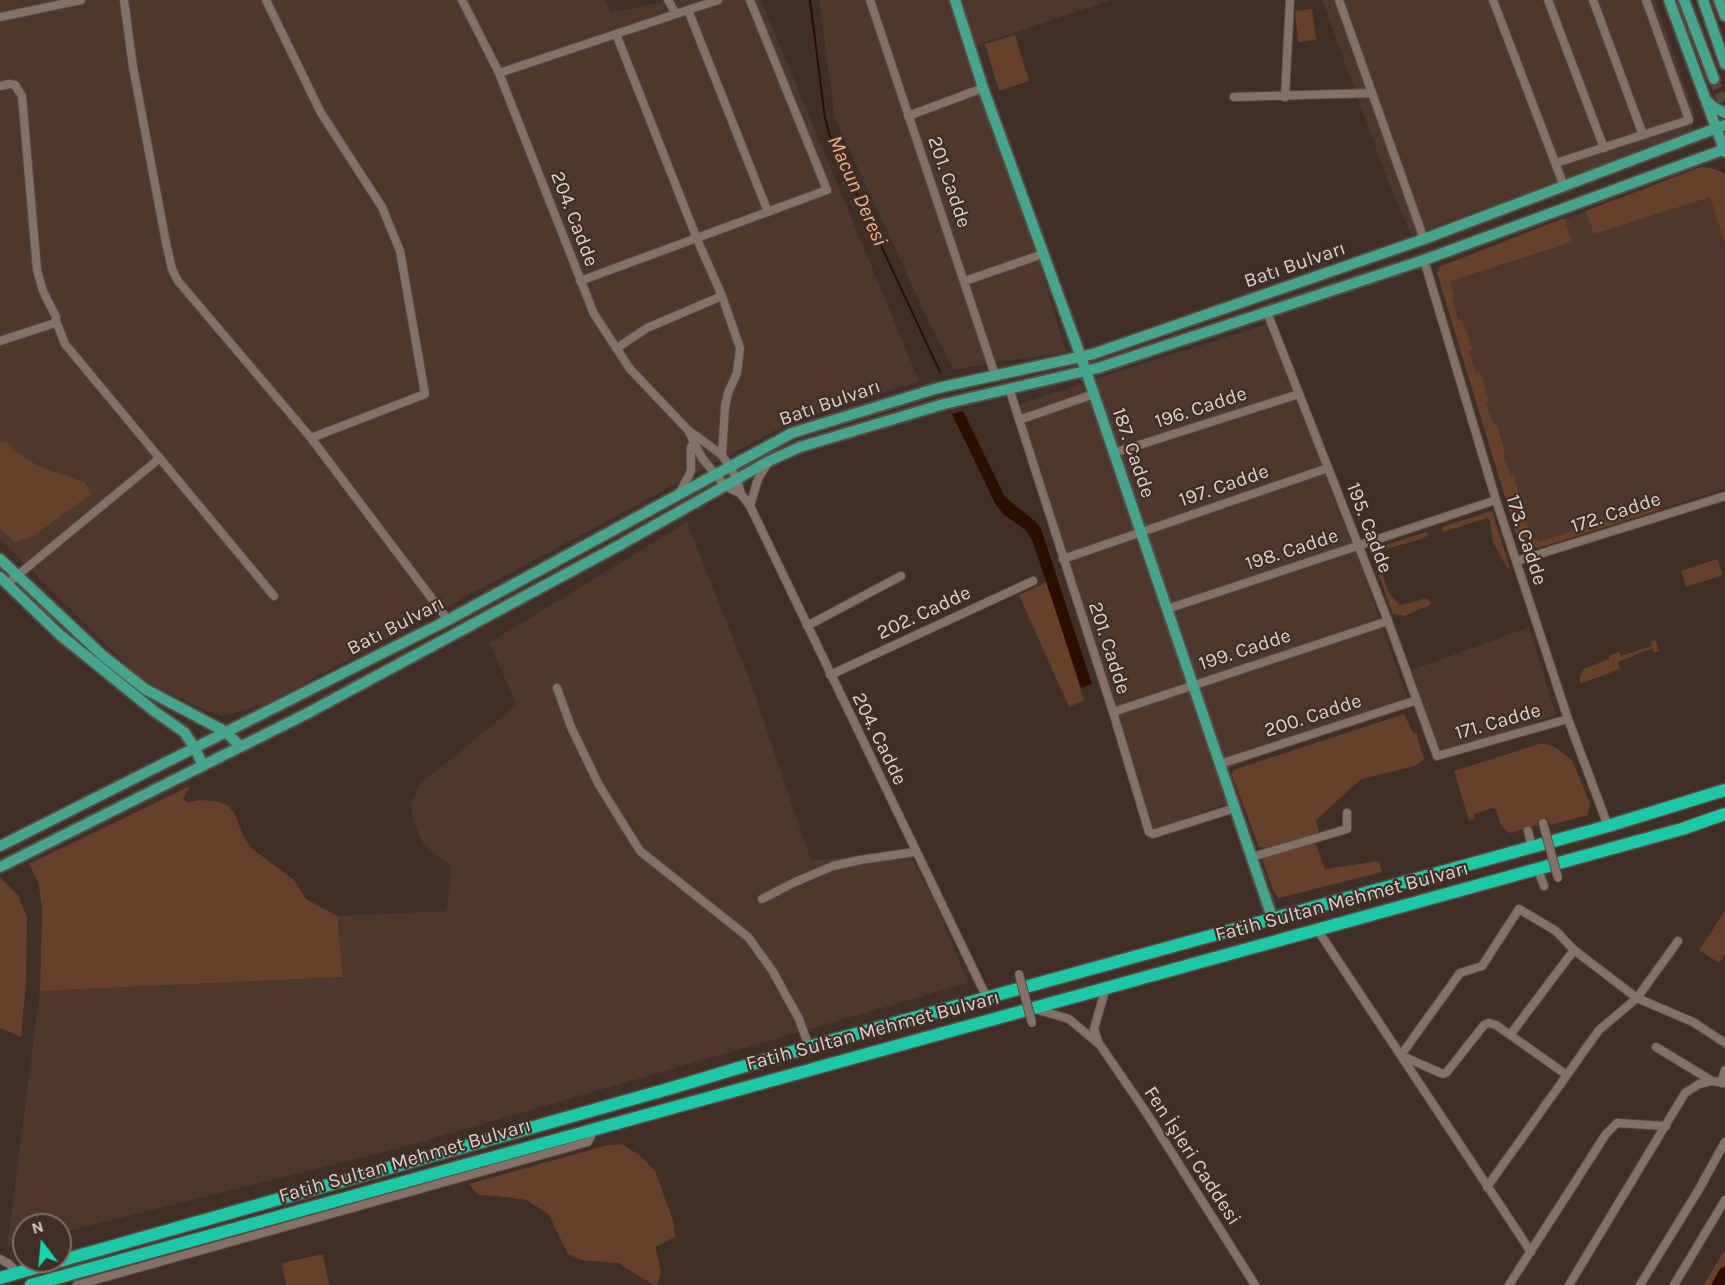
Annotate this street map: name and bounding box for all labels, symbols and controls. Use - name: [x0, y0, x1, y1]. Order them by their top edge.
- water label: Macun Deresi: [821, 132, 893, 250]
- street label: 201. Cadde: [922, 133, 976, 231]
- street label: 204. Cadde: [545, 168, 603, 270]
- street label: Batı Bulvarı: [1241, 236, 1349, 294]
- street label: Batı Bulvarı: [776, 374, 884, 432]
- street label: 196. Cadde: [1152, 382, 1250, 434]
- street label: 187. Cadde: [1106, 405, 1160, 501]
- street label: 197. Cadde: [1176, 459, 1272, 513]
- street label: 195. Cadde: [1341, 479, 1397, 577]
- street label: 172. Cadde: [1568, 487, 1664, 539]
- street label: 173. Cadde: [1500, 492, 1552, 588]
- street label: 198. Cadde: [1243, 524, 1341, 576]
- street label: 202. Cadde: [873, 581, 975, 645]
- street label: Batı Bulvarı: [343, 591, 449, 661]
- street label: 201. Cadde: [1083, 599, 1135, 697]
- street label: 199. Cadde: [1196, 624, 1294, 676]
- street label: 204. Cadde: [846, 689, 912, 789]
- street label: 200. Cadde: [1261, 689, 1365, 743]
- street label: 171. Cadde: [1452, 698, 1544, 746]
- street label: Fatih Sultan Mehmet Bulvarı: [1213, 857, 1471, 947]
- street label: Fatih Sultan Mehmet Bulvarı: [744, 986, 1002, 1076]
- street label: Fen İşleri Caddesi: [1138, 1082, 1246, 1230]
- street label: Fatih Sultan Mehmet Bulvarı: [276, 1113, 534, 1209]
- north arrow: [12, 1213, 72, 1273]
- text: N: [29, 1216, 46, 1238]

